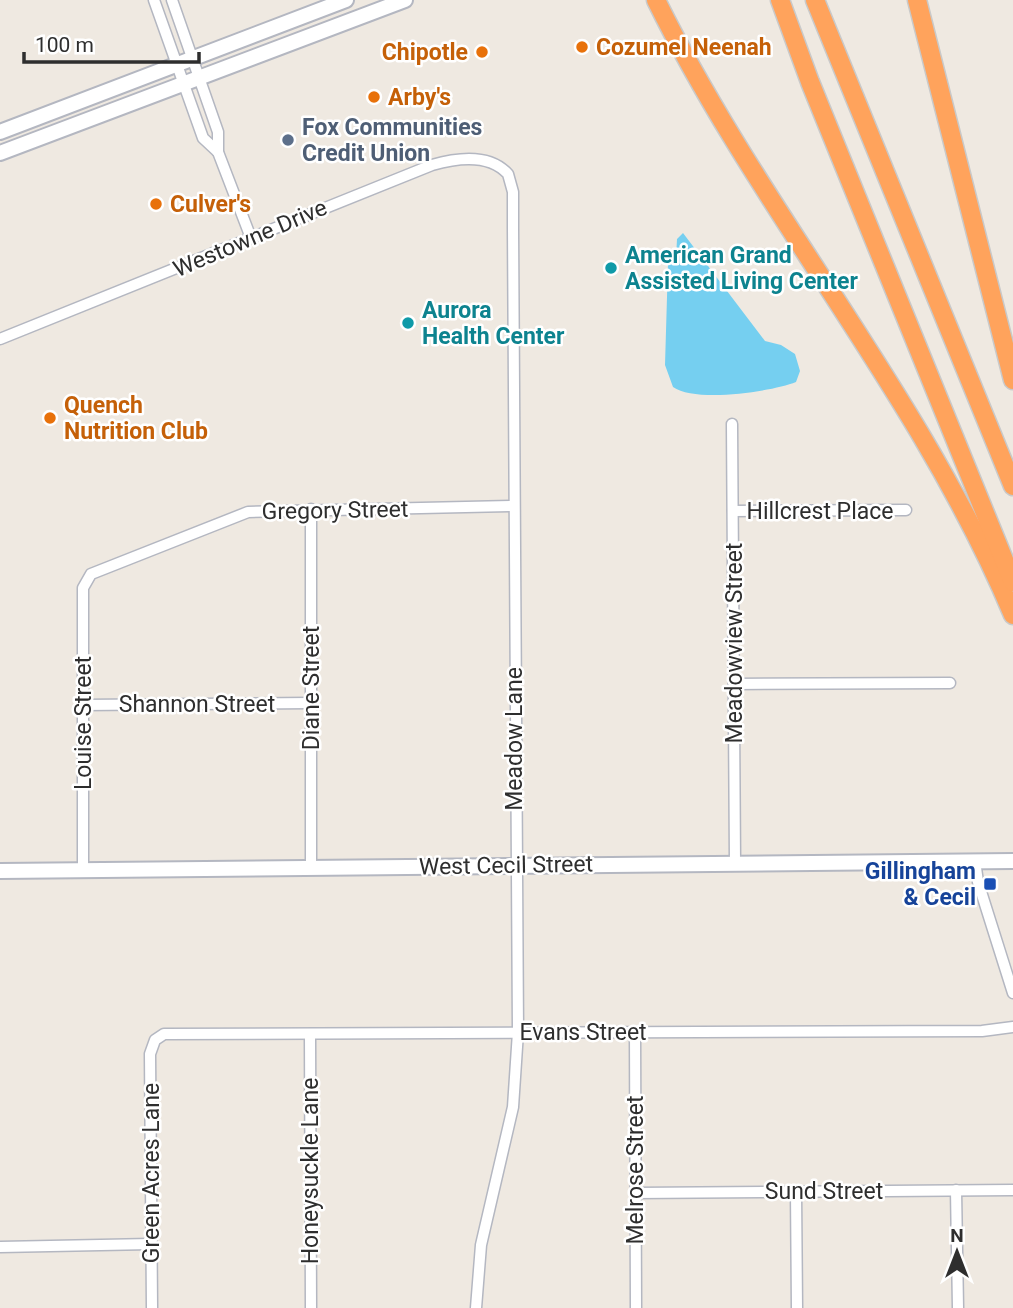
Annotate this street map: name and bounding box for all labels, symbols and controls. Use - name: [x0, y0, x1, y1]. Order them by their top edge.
- scale bar: [24, 21, 200, 65]
- text: 100 m: [35, 33, 94, 57]
- place label: Cozumel Neenah: [596, 34, 772, 61]
- place label: Chipotle: [382, 39, 468, 66]
- marker: Cozumel Neenah: [574, 39, 590, 55]
- marker: Chipotle: [474, 44, 490, 60]
- place label: Arby's: [388, 84, 451, 111]
- marker: Arby's: [366, 89, 382, 105]
- place label: Fox Communities Credit Union: [302, 114, 482, 167]
- marker: Fox Communities Credit Union: [280, 132, 296, 148]
- place label: Culver's: [170, 191, 251, 218]
- street label: Westowne Drive: [169, 194, 331, 283]
- marker: Culver's: [148, 196, 164, 212]
- place label: American Grand Assisted Living Center: [625, 242, 858, 295]
- marker: American Grand Assisted Living Center: [603, 260, 619, 276]
- place label: Aurora Health Center: [422, 297, 565, 350]
- marker: Aurora Health Center: [400, 315, 416, 331]
- place label: Quench Nutrition Club: [64, 392, 208, 445]
- marker: Quench Nutrition Club: [42, 410, 58, 426]
- street label: Gregory Street: [261, 496, 409, 525]
- street label: Hillcrest Place: [747, 498, 893, 525]
- street label: Meadowview Street: [721, 543, 748, 743]
- street label: Diane Street: [298, 626, 325, 750]
- street label: Louise Street: [70, 656, 97, 790]
- street label: Meadow Lane: [501, 667, 528, 811]
- street label: Shannon Street: [119, 691, 275, 718]
- street label: West Cecil Street: [419, 850, 593, 881]
- place label: Gillingham & Cecil: [865, 858, 976, 911]
- marker: Gillingham & Cecil: [982, 876, 998, 892]
- street label: Evans Street: [519, 1019, 647, 1046]
- street label: Honeysuckle Lane: [297, 1078, 324, 1264]
- street label: Green Acres Lane: [138, 1083, 165, 1263]
- street label: Melrose Street: [622, 1095, 649, 1245]
- street label: Sund Street: [765, 1178, 883, 1205]
- north arrow: [922, 1217, 992, 1287]
- text: N: [950, 1224, 964, 1247]

